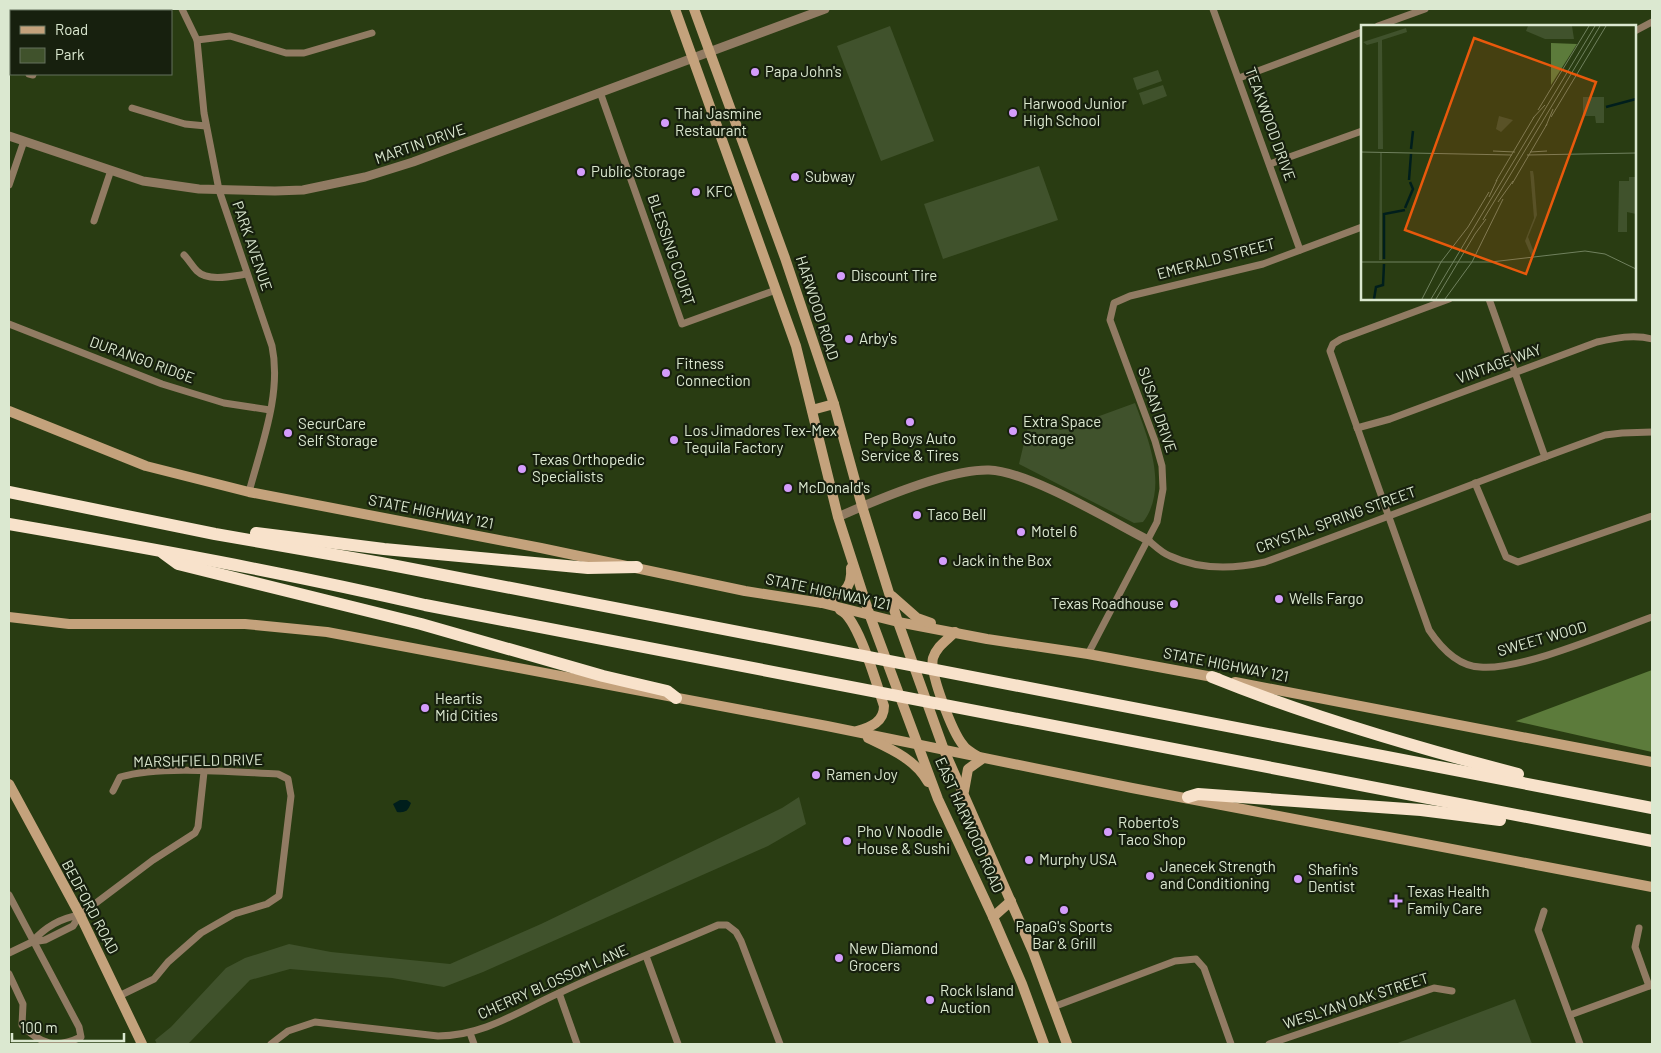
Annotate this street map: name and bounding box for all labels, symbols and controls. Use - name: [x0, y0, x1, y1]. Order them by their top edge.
- legend: [10, 10, 172, 75]
- text: Road: [55, 20, 88, 38]
- inset map: [1361, 25, 1636, 300]
- text: Park: [55, 45, 85, 63]
- place label: Papa John's: [765, 62, 842, 80]
- street label: TEAKWOOD DRIVE: [1242, 64, 1300, 183]
- marker: Papa John's: [749, 66, 761, 78]
- place label: Harwood Junior High School: [1023, 94, 1127, 129]
- place label: Thai Jasmine Restaurant: [675, 104, 762, 139]
- marker: Harwood Junior High School: [1007, 107, 1019, 119]
- marker: Thai Jasmine Restaurant: [659, 117, 671, 129]
- street label: MARTIN DRIVE: [372, 119, 467, 167]
- place label: Public Storage: [591, 162, 685, 180]
- marker: Public Storage: [575, 166, 587, 178]
- place label: Subway: [805, 167, 855, 185]
- marker: Subway: [789, 171, 801, 183]
- place label: KFC: [706, 182, 733, 200]
- marker: KFC: [690, 186, 702, 198]
- street label: BLESSING COURT: [644, 192, 699, 308]
- street label: PARK AVENUE: [229, 198, 277, 293]
- street label: EMERALD STREET: [1155, 234, 1277, 282]
- street label: HARWOOD ROAD: [793, 253, 843, 362]
- place label: Discount Tire: [851, 266, 937, 284]
- marker: Discount Tire: [835, 270, 847, 282]
- place label: Arby's: [859, 329, 897, 347]
- street label: DURANGO RIDGE: [88, 332, 197, 386]
- marker: Arby's: [843, 333, 855, 345]
- street label: VINTAGE WAY: [1454, 339, 1544, 387]
- place label: Fitness Connection: [676, 354, 751, 389]
- street label: SUSAN DRIVE: [1135, 364, 1181, 455]
- marker: Fitness Connection: [660, 367, 672, 379]
- place label: Extra Space Storage: [1023, 412, 1101, 447]
- place label: SecurCare Self Storage: [298, 414, 378, 449]
- marker: Pep Boys Auto Service & Tires: [904, 416, 916, 428]
- place label: Los Jimadores Tex-Mex Tequila Factory: [684, 421, 837, 456]
- marker: Extra Space Storage: [1007, 425, 1019, 437]
- marker: SecurCare Self Storage: [282, 427, 294, 439]
- place label: Pep Boys Auto Service & Tires: [861, 429, 959, 464]
- marker: Los Jimadores Tex-Mex Tequila Factory: [668, 434, 680, 446]
- place label: Texas Orthopedic Specialists: [532, 450, 645, 485]
- marker: Texas Orthopedic Specialists: [516, 463, 528, 475]
- place label: McDonald's: [798, 478, 870, 496]
- marker: McDonald's: [782, 482, 794, 494]
- street label: CRYSTAL SPRING STREET: [1253, 482, 1418, 556]
- street label: STATE HIGHWAY 121: [367, 490, 495, 532]
- place label: Taco Bell: [927, 505, 986, 523]
- marker: Taco Bell: [911, 509, 923, 521]
- place label: Motel 6: [1031, 522, 1077, 540]
- marker: Motel 6: [1015, 526, 1027, 538]
- place label: Jack in the Box: [953, 551, 1052, 569]
- marker: Jack in the Box: [937, 555, 949, 567]
- street label: STATE HIGHWAY 121: [764, 569, 892, 613]
- place label: Wells Fargo: [1289, 589, 1364, 607]
- marker: Wells Fargo: [1273, 593, 1285, 605]
- place label: Texas Roadhouse: [1051, 594, 1164, 612]
- marker: Texas Roadhouse: [1168, 598, 1180, 610]
- street label: SWEET WOOD: [1495, 617, 1588, 659]
- street label: STATE HIGHWAY 121: [1162, 643, 1290, 685]
- place label: Heartis Mid Cities: [435, 689, 498, 724]
- marker: Heartis Mid Cities: [419, 702, 431, 714]
- street label: MARSHFIELD DRIVE: [133, 750, 263, 770]
- street label: EAST HARWOOD ROAD: [932, 754, 1008, 895]
- place label: Ramen Joy: [826, 765, 898, 783]
- marker: Ramen Joy: [810, 769, 822, 781]
- place label: Roberto's Taco Shop: [1118, 813, 1186, 848]
- place label: Pho V Noodle House & Sushi: [857, 822, 950, 857]
- marker: Roberto's Taco Shop: [1102, 826, 1114, 838]
- marker: Pho V Noodle House & Sushi: [841, 835, 853, 847]
- place label: Murphy USA: [1039, 850, 1117, 868]
- marker: Murphy USA: [1023, 854, 1035, 866]
- street label: BEDFORD ROAD: [59, 856, 123, 957]
- place label: Janecek Strength and Conditioning: [1160, 857, 1276, 892]
- place label: Shafin's Dentist: [1308, 860, 1358, 895]
- marker: Janecek Strength and Conditioning: [1144, 870, 1156, 882]
- marker: Shafin's Dentist: [1292, 873, 1304, 885]
- place label: Texas Health Family Care: [1407, 882, 1490, 917]
- marker: Texas Health Family Care: [1389, 894, 1403, 908]
- marker: PapaG's Sports Bar & Grill: [1058, 904, 1070, 916]
- place label: PapaG's Sports Bar & Grill: [1016, 917, 1112, 952]
- place label: New Diamond Grocers: [849, 939, 938, 974]
- street label: CHERRY BLOSSOM LANE: [475, 940, 631, 1022]
- marker: New Diamond Grocers: [833, 952, 845, 964]
- street label: WESLYAN OAK STREET: [1281, 968, 1431, 1032]
- place label: Rock Island Auction: [940, 981, 1014, 1016]
- marker: Rock Island Auction: [924, 994, 936, 1006]
- scale bar: [12, 1010, 125, 1042]
- text: 100 m: [20, 1018, 58, 1036]

